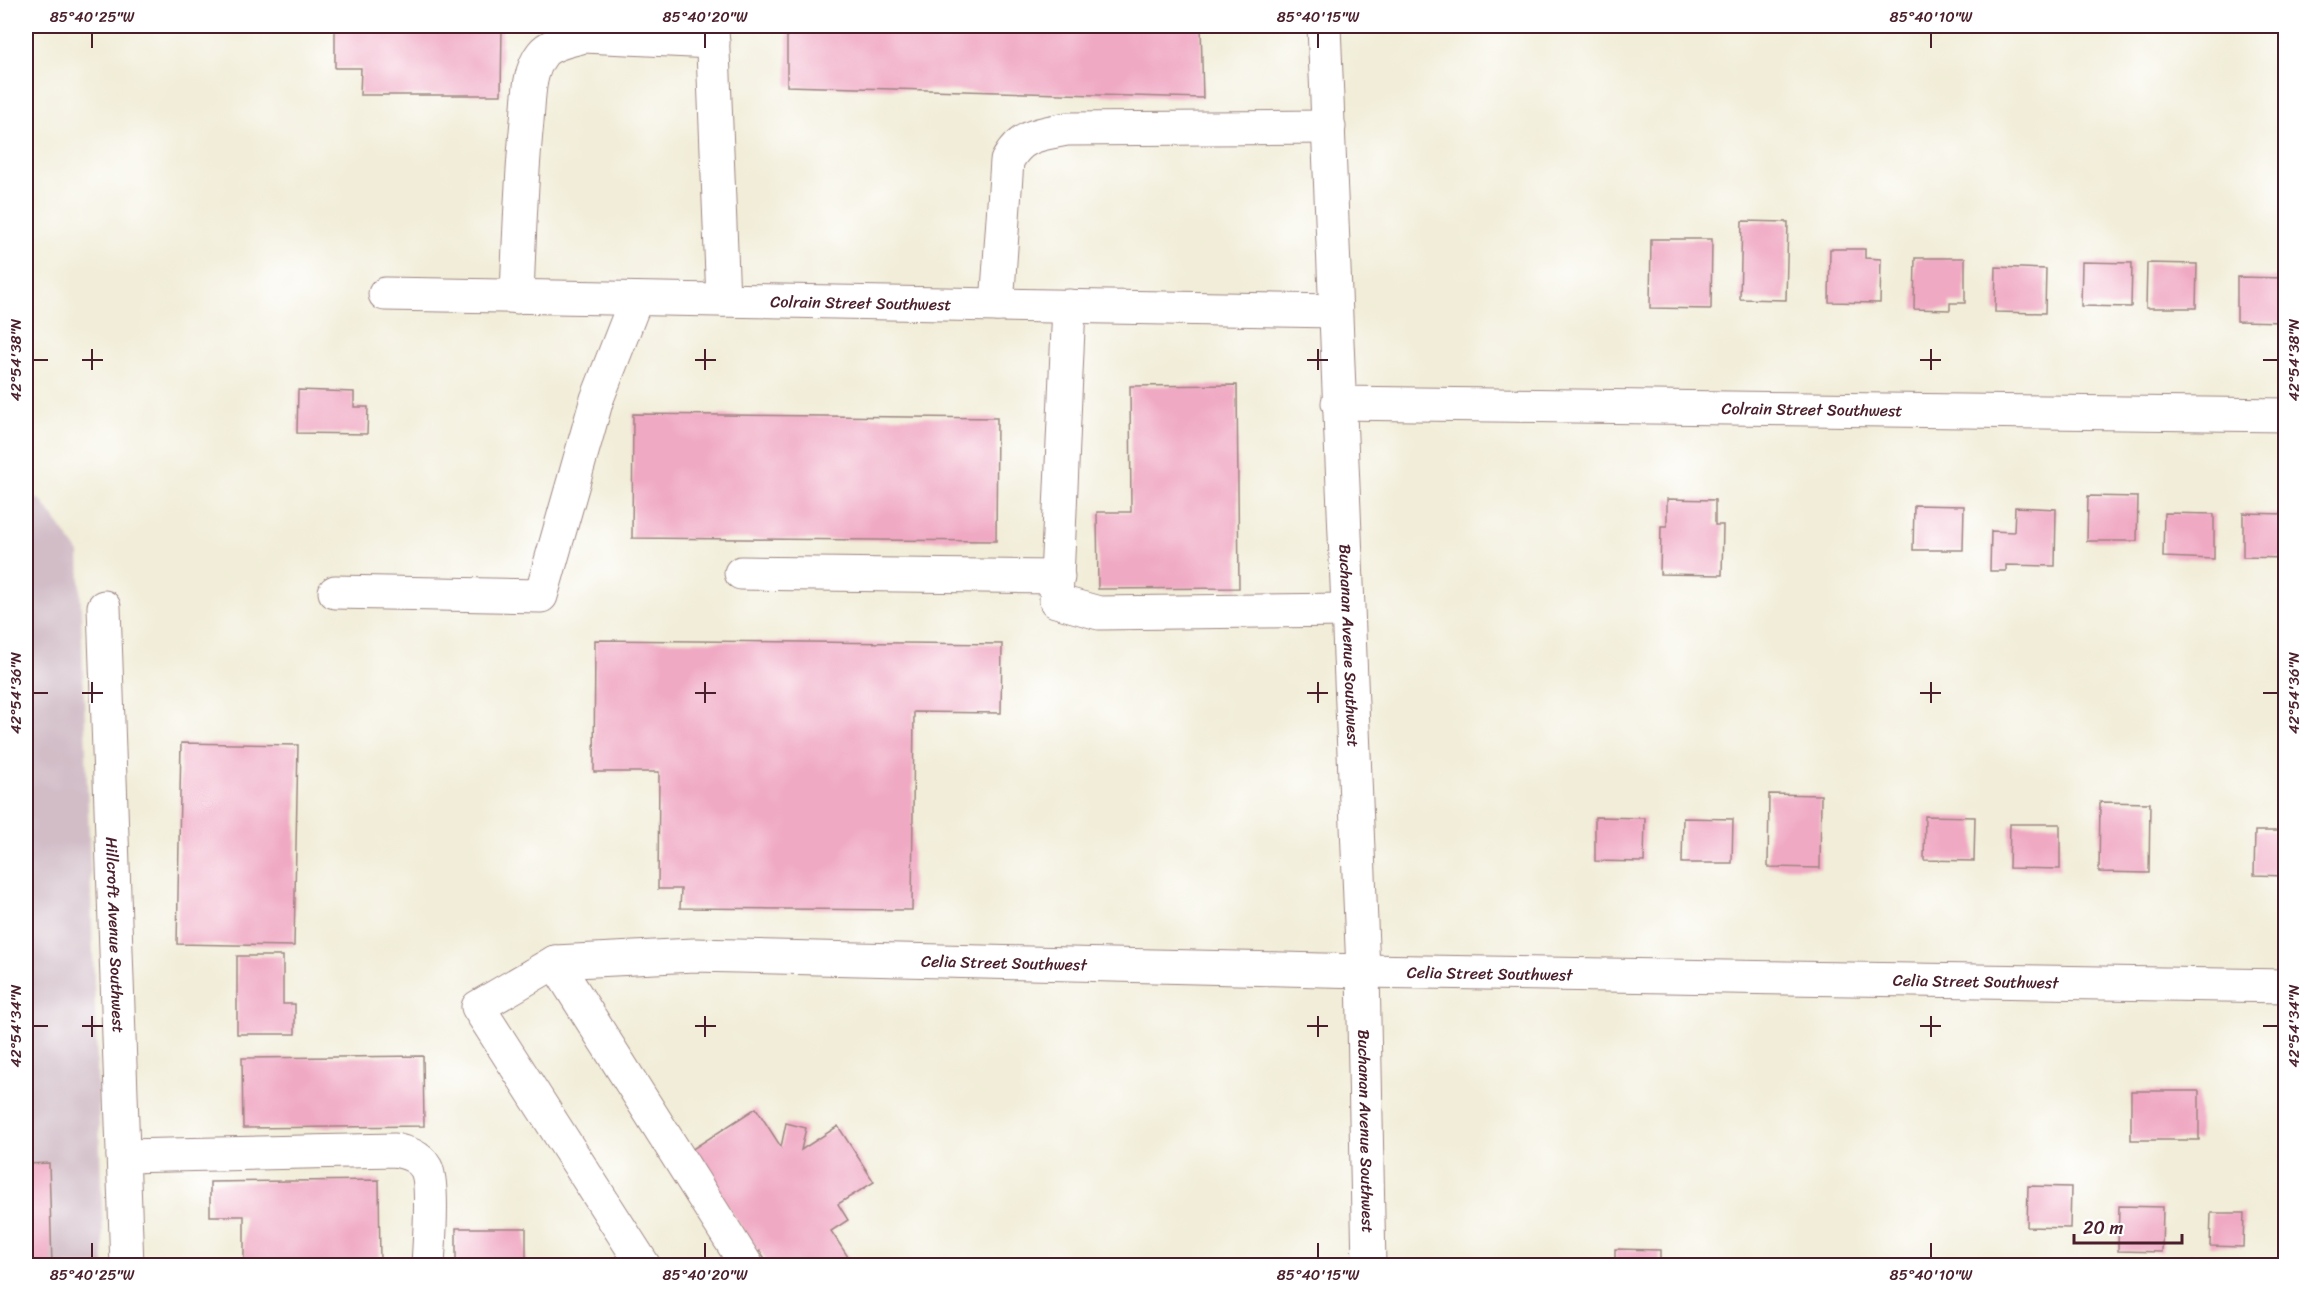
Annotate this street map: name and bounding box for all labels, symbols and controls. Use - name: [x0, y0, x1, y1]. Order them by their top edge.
- text: 85°40'25"W: [50, 4, 135, 30]
- text: 85°40'20"W: [663, 4, 748, 30]
- text: 85°40'15"W: [1277, 4, 1360, 30]
- text: 85°40'10"W: [1890, 4, 1973, 30]
- street label: Colrain Street Southwest: [770, 286, 952, 319]
- text: 42°54'38"N: [3, 318, 29, 401]
- text: 42°54'38"N: [2281, 318, 2307, 401]
- street label: Colrain Street Southwest: [1721, 393, 1903, 425]
- street label: Buchanan Avenue Southwest: [1331, 543, 1368, 748]
- text: 42°54'36"N: [3, 651, 29, 734]
- text: 42°54'36"N: [2281, 651, 2307, 734]
- street label: Hillcroft Avenue Southwest: [98, 836, 133, 1033]
- street label: Celia Street Southwest: [921, 946, 1088, 979]
- street label: Celia Street Southwest: [1407, 957, 1573, 989]
- street label: Celia Street Southwest: [1893, 965, 2059, 997]
- text: 42°54'34"N: [3, 984, 29, 1067]
- text: 42°54'34"N: [2281, 984, 2307, 1067]
- street label: Buchanan Avenue Southwest: [1350, 1029, 1383, 1233]
- scale bar: [2074, 1207, 2182, 1245]
- text: 20 m: [2083, 1212, 2123, 1244]
- text: 85°40'25"W: [50, 1262, 135, 1288]
- text: 85°40'20"W: [663, 1262, 748, 1288]
- text: 85°40'15"W: [1277, 1262, 1360, 1288]
- text: 85°40'10"W: [1890, 1262, 1973, 1288]

